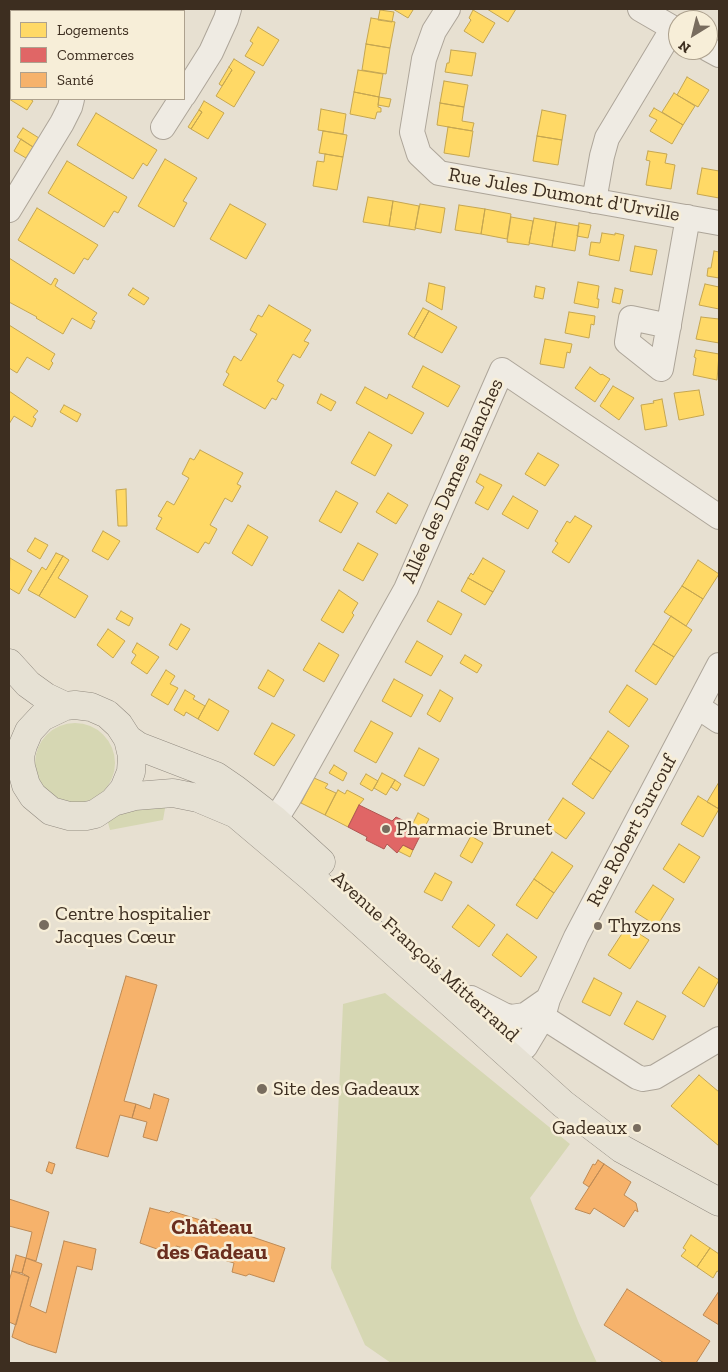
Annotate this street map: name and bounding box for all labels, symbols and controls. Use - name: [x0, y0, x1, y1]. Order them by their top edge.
- legend: [10, 10, 185, 100]
- north arrow: [668, 10, 718, 60]
- text: Logements: [57, 21, 129, 39]
- text: N: [675, 37, 694, 57]
- text: Commerces: [57, 46, 134, 64]
- text: Santé: [57, 71, 93, 89]
- street label: Rue Jules Dumont d'Urville: [446, 163, 682, 227]
- street label: Allée des Dames Blanches: [397, 375, 509, 587]
- street label: Rue Robert Surcouf: [582, 751, 682, 911]
- place label: Pharmacie Brunet: [396, 817, 552, 841]
- marker: Pharmacie Brunet: [380, 823, 392, 835]
- street label: Avenue François Mitterrand: [327, 867, 523, 1047]
- place label: Centre hospitalier Jacques Cœur: [55, 902, 211, 949]
- place label: Thyzons: [608, 914, 681, 938]
- marker: Centre hospitalier Jacques Cœur: [37, 918, 51, 932]
- marker: Thyzons: [592, 920, 604, 932]
- place label: Site des Gadeaux: [273, 1077, 419, 1101]
- marker: Site des Gadeaux: [255, 1082, 269, 1096]
- place label: Gadeaux: [552, 1116, 627, 1140]
- marker: Gadeaux: [631, 1122, 643, 1134]
- district label: Château des Gadeau: [157, 1215, 267, 1266]

